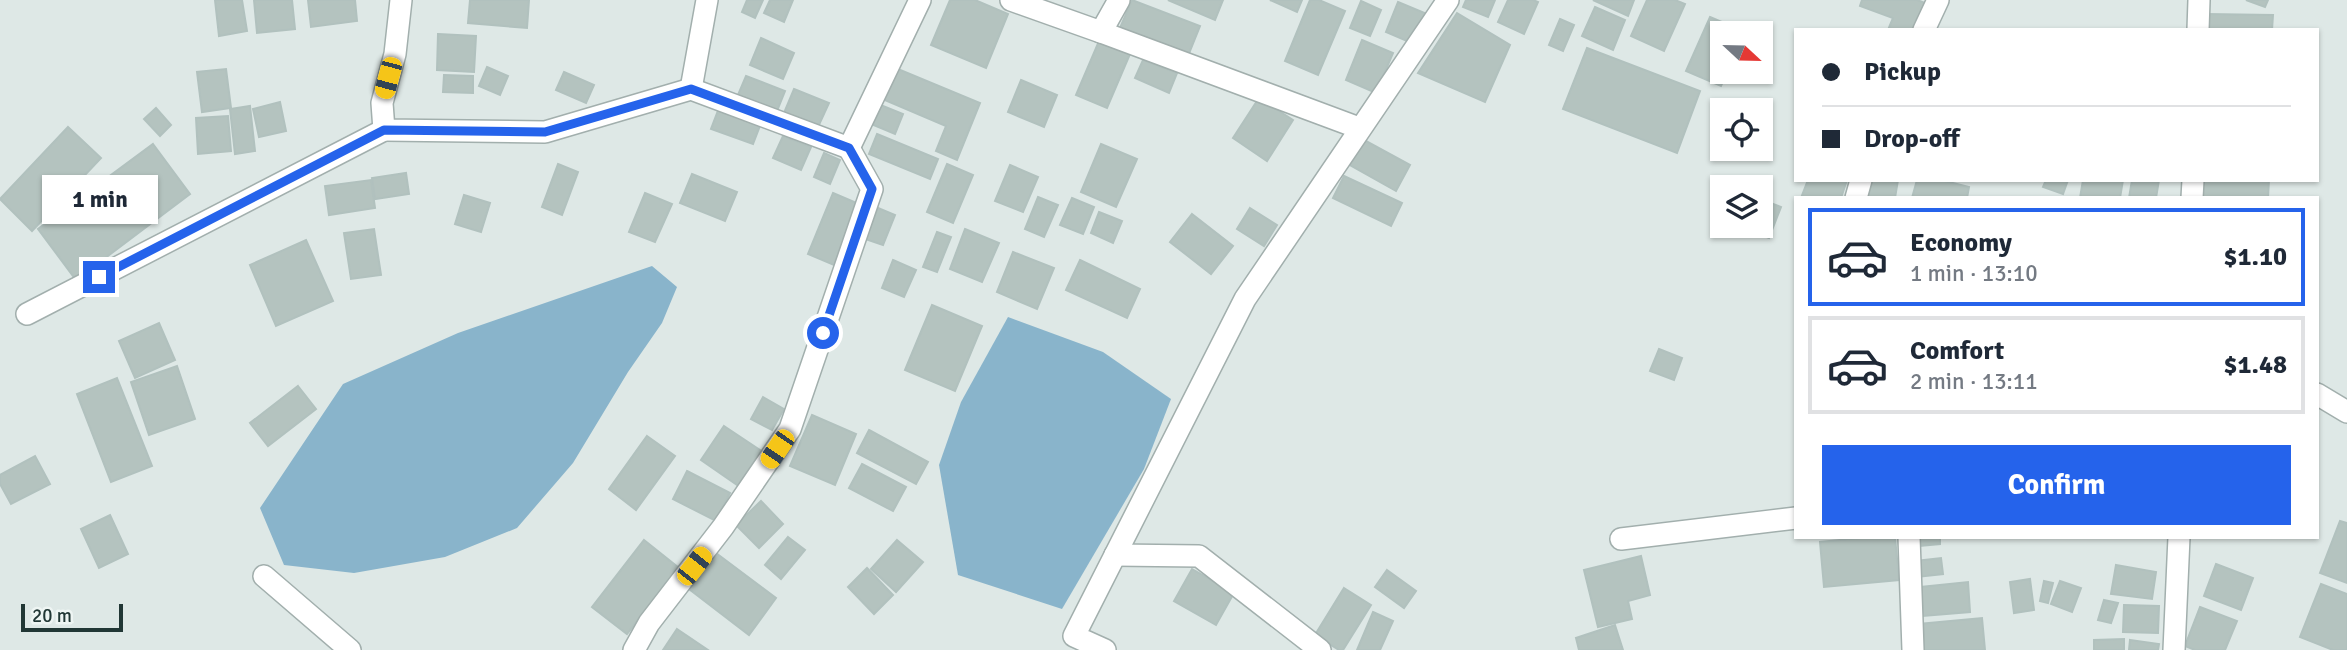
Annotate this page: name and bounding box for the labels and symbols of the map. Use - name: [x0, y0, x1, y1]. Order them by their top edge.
- north arrow: [1710, 21, 1773, 84]
- car: [373, 55, 404, 101]
- callout: 1 min: [41, 176, 157, 224]
- route end: [83, 261, 115, 293]
- route start: [807, 317, 839, 349]
- car: [757, 426, 798, 472]
- car: [673, 543, 716, 589]
- scale bar: [21, 601, 122, 633]

